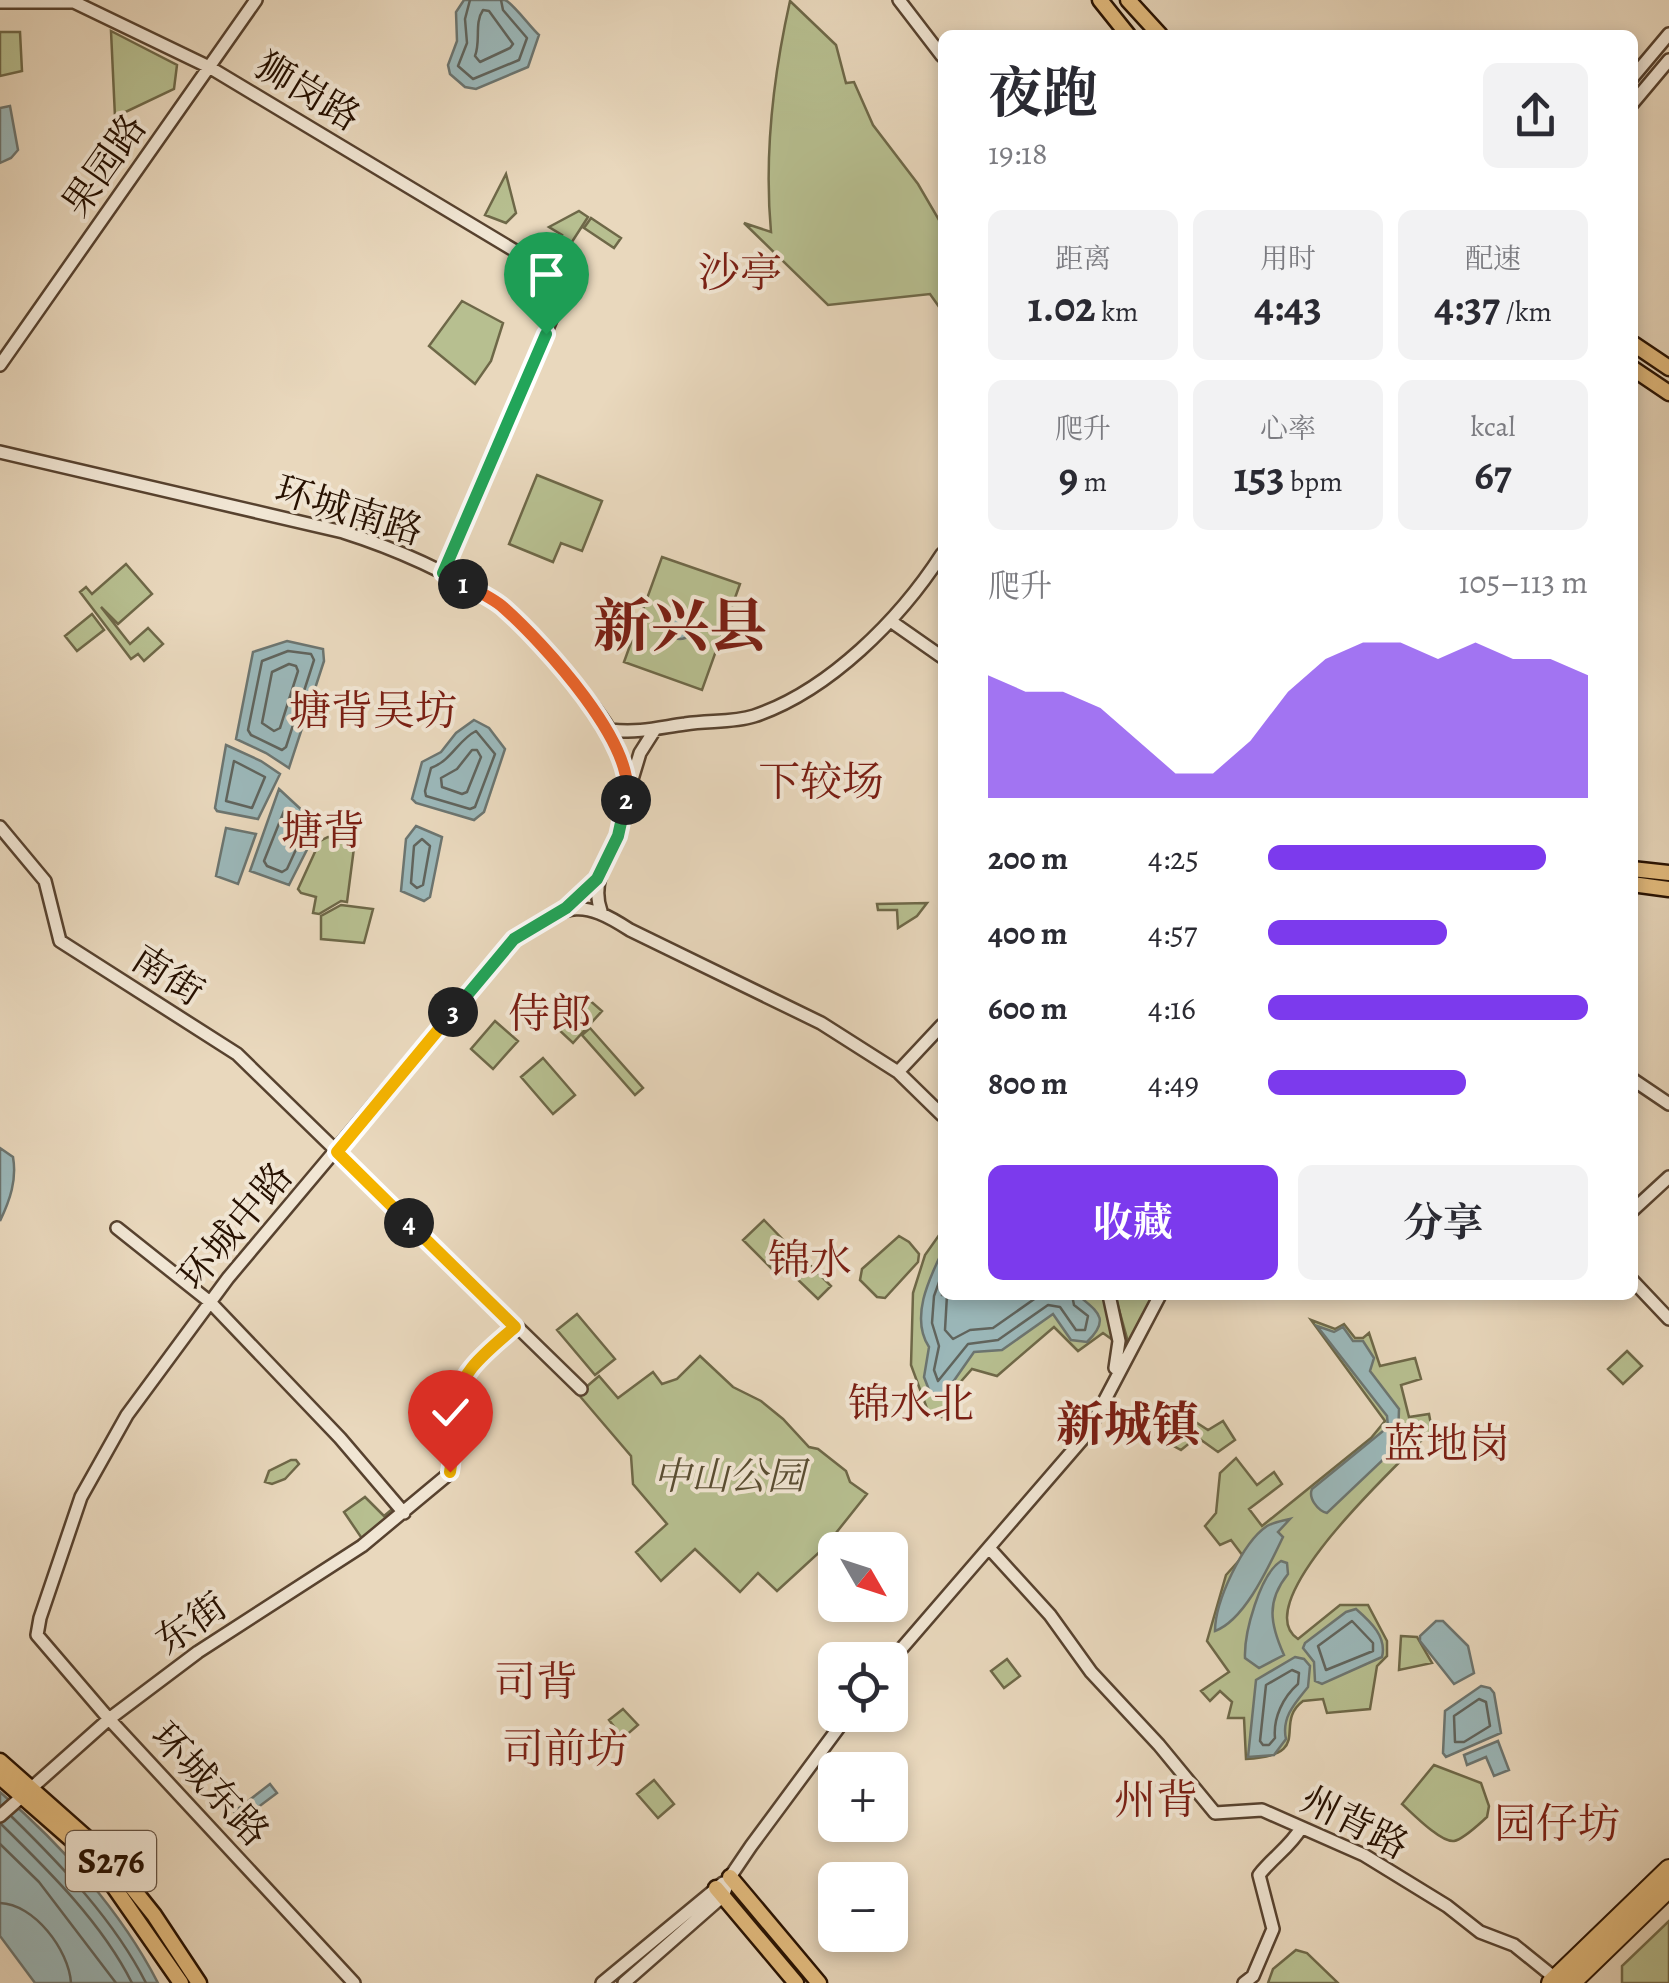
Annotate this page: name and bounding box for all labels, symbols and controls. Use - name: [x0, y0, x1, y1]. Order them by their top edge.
- street label: 狮岗路: [246, 39, 370, 143]
- text: 夜跑: [988, 56, 1098, 131]
- button: share: [1483, 63, 1588, 168]
- street label: 果园路: [50, 103, 158, 227]
- text: 19:18: [988, 131, 1048, 175]
- pin: [504, 232, 589, 335]
- text: 距离: [1055, 240, 1111, 278]
- text: 用时: [1260, 240, 1316, 278]
- text: 配速: [1465, 240, 1521, 278]
- district label: 沙亭: [698, 244, 782, 301]
- icon: arrive: [519, 247, 574, 302]
- text: 1.02: [1028, 278, 1096, 335]
- text: 4:43: [1254, 278, 1322, 335]
- text: 4:37: [1434, 278, 1500, 335]
- text: km: [1096, 293, 1138, 331]
- text: /km: [1500, 293, 1552, 331]
- text: kcal: [1471, 408, 1515, 446]
- text: 爬升: [1055, 410, 1111, 448]
- text: 心率: [1260, 410, 1316, 448]
- text: 67: [1474, 446, 1512, 503]
- text: 9: [1059, 448, 1078, 505]
- text: 153: [1234, 448, 1285, 505]
- street label: 环城南路: [269, 463, 429, 557]
- text: m: [1078, 463, 1107, 501]
- text: bpm: [1285, 463, 1342, 501]
- pin: 1: [438, 559, 488, 609]
- text: 105–113 m: [1459, 560, 1588, 604]
- text: 爬升: [988, 564, 1052, 608]
- text: 1: [458, 565, 468, 603]
- district label: 新兴县: [593, 587, 767, 666]
- district label: 塘背吴坊: [289, 682, 457, 739]
- district label: 下较场: [758, 753, 884, 810]
- pin: 2: [601, 775, 651, 825]
- text: 2: [619, 781, 633, 819]
- district label: 塘背: [281, 802, 365, 859]
- text: 200 m: [988, 836, 1068, 880]
- text: 4:25: [1148, 836, 1199, 880]
- text: 400 m: [988, 911, 1068, 955]
- text: 4:57: [1148, 911, 1197, 955]
- street label: 南街: [122, 932, 214, 1018]
- district label: 侍郎: [508, 985, 592, 1042]
- text: 600 m: [988, 986, 1068, 1030]
- text: 4:16: [1148, 986, 1196, 1030]
- pin: 3: [428, 987, 478, 1037]
- text: 3: [447, 993, 459, 1031]
- text: 800 m: [988, 1061, 1068, 1105]
- text: 4:49: [1148, 1061, 1199, 1105]
- street label: 环城中路: [166, 1151, 304, 1301]
- button: 收藏: [988, 1165, 1278, 1280]
- button: 分享: [1298, 1165, 1588, 1280]
- pin: 4: [384, 1198, 434, 1248]
- text: 4: [402, 1204, 416, 1242]
- district label: 锦水: [768, 1231, 852, 1288]
- pin: [408, 1370, 493, 1473]
- district label: 锦水北: [848, 1375, 974, 1432]
- icon: check: [423, 1385, 478, 1440]
- district label: 新城镇: [1056, 1392, 1200, 1458]
- district label: 蓝地岗: [1384, 1415, 1510, 1472]
- park label: 中山公园: [653, 1450, 811, 1502]
- north arrow: [818, 1532, 908, 1622]
- map controls: [818, 1532, 908, 1952]
- street label: 东街: [145, 1580, 237, 1666]
- button: locate: [818, 1642, 908, 1732]
- district label: 司背: [494, 1653, 578, 1710]
- street label: 环城东路: [139, 1711, 281, 1857]
- district label: 司前坊: [502, 1720, 628, 1777]
- button: +: [818, 1752, 908, 1842]
- district label: 州背: [1114, 1771, 1198, 1828]
- street label: 州背路: [1292, 1773, 1418, 1871]
- district label: 园仔坊: [1494, 1795, 1620, 1852]
- road number: S276: [66, 1831, 156, 1891]
- button: −: [818, 1862, 908, 1952]

